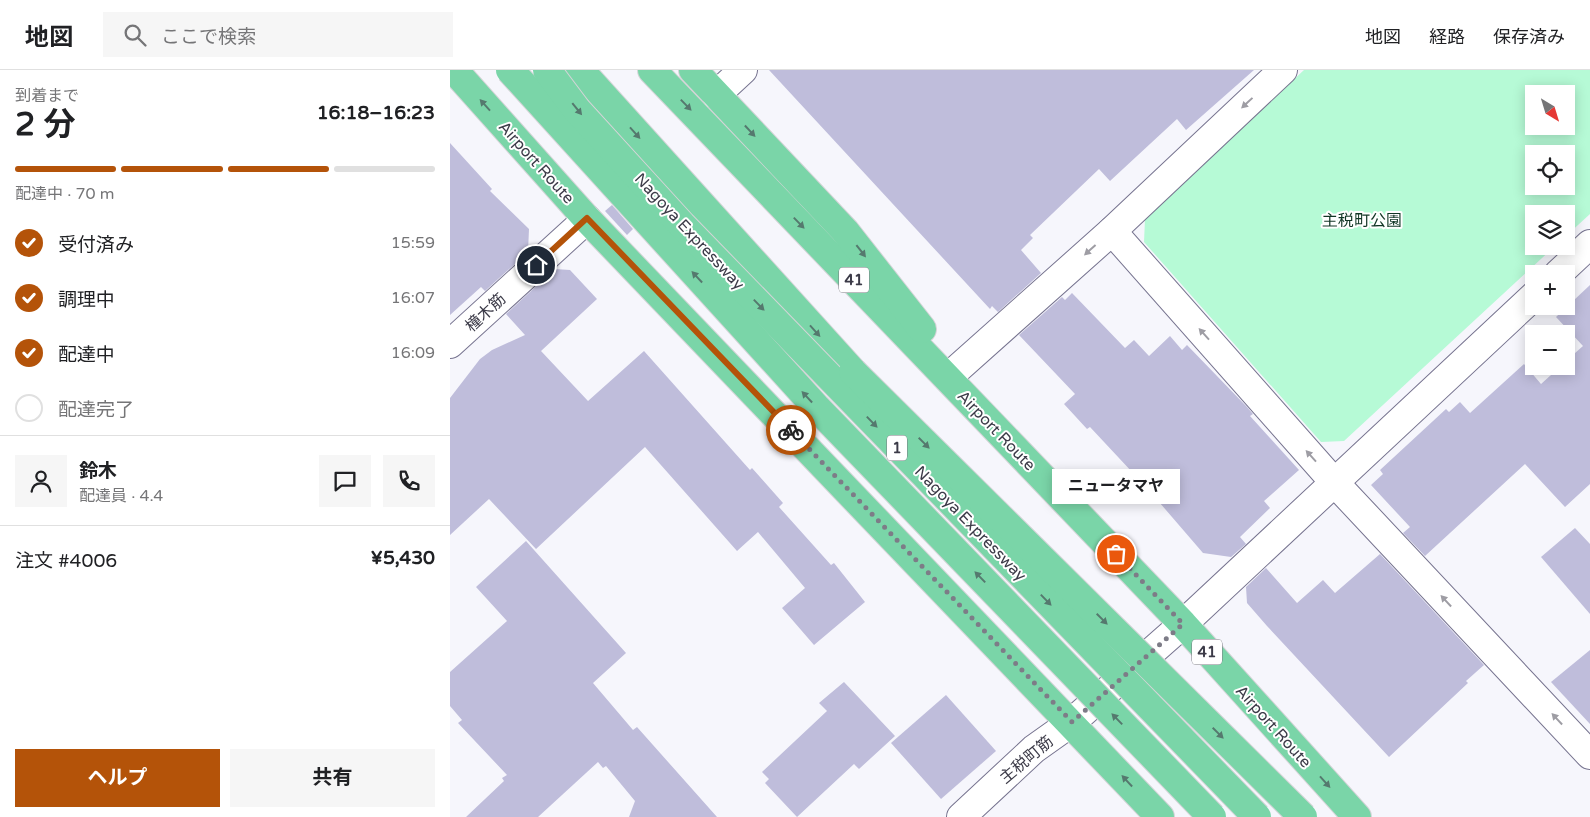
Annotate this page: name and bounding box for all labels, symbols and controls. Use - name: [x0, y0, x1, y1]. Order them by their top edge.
- search box: [103, 12, 453, 57]
- icon: search: [121, 21, 149, 49]
- text: 地図: [25, 23, 73, 52]
- text: ここで検索: [161, 26, 256, 48]
- text: 地図: [1365, 26, 1401, 48]
- text: 経路: [1429, 26, 1465, 48]
- text: 保存済み: [1493, 26, 1565, 48]
- north arrow: [1525, 85, 1575, 135]
- map controls: [1525, 85, 1575, 375]
- text: 到着まで: [15, 86, 79, 106]
- one-way arrow: [1242, 97, 1254, 109]
- one-way arrow: [479, 99, 491, 111]
- one-way arrow: [680, 99, 692, 111]
- text: 16:18–16:23: [317, 102, 435, 124]
- one-way arrow: [571, 102, 582, 115]
- text: 2 分: [15, 106, 75, 144]
- street label: Airport Route: [494, 117, 579, 208]
- one-way arrow: [744, 125, 756, 137]
- one-way arrow: [629, 126, 641, 138]
- button: locate: [1525, 145, 1575, 195]
- street label: Nagoya Expressway: [630, 169, 749, 295]
- text: 配達中 · 70 m: [15, 184, 114, 204]
- button: layers: [1525, 205, 1575, 255]
- park label: 主税町公園: [1322, 211, 1402, 231]
- one-way arrow: [792, 216, 804, 228]
- icon: check: [15, 229, 43, 257]
- text: 15:59: [391, 233, 435, 253]
- text: 受付済み: [58, 234, 134, 256]
- pin: [515, 244, 557, 286]
- one-way arrow: [855, 244, 866, 257]
- one-way arrow: [1085, 244, 1097, 256]
- icon: home: [522, 251, 550, 279]
- button: +: [1525, 265, 1575, 315]
- road number: 41: [839, 268, 869, 292]
- one-way arrow: [691, 272, 703, 284]
- icon: check: [15, 284, 43, 312]
- text: 16:07: [391, 288, 435, 308]
- text: 調理中: [58, 289, 115, 311]
- street label: 橦木筋: [461, 289, 510, 336]
- one-way arrow: [753, 299, 765, 311]
- one-way arrow: [809, 324, 821, 336]
- button: −: [1525, 325, 1575, 375]
- one-way arrow: [1198, 328, 1209, 341]
- icon: check: [15, 339, 43, 367]
- text: 16:09: [391, 343, 435, 363]
- text: 配達中: [58, 344, 115, 366]
- street label: Airport Route: [953, 386, 1040, 475]
- one-way arrow: [801, 392, 813, 404]
- text: 配達完了: [58, 399, 134, 421]
- courier: [766, 405, 816, 455]
- one-way arrow: [865, 415, 877, 427]
- icon: bike: [777, 416, 805, 444]
- road number: 1: [887, 436, 907, 460]
- one-way arrow: [918, 437, 930, 449]
- one-way arrow: [1306, 450, 1317, 463]
- button: person: [15, 455, 67, 507]
- button: chat: [319, 455, 371, 507]
- button: phone: [383, 455, 435, 507]
- text: 鈴木: [79, 460, 117, 482]
- street label: Nagoya Expressway: [910, 462, 1031, 586]
- callout: ニュータマヤ: [1052, 469, 1180, 504]
- text: ニュータマヤ: [1068, 476, 1164, 496]
- text: 配達員 · 4.4: [79, 486, 163, 506]
- pin: [1095, 533, 1137, 575]
- icon: bag: [1102, 540, 1130, 568]
- text: ¥5,430: [370, 547, 435, 569]
- text: 注文 #4006: [15, 550, 117, 572]
- one-way arrow: [974, 571, 986, 583]
- one-way arrow: [1040, 594, 1052, 606]
- one-way arrow: [1440, 595, 1452, 607]
- one-way arrow: [1096, 613, 1108, 625]
- road number: 41: [1192, 640, 1222, 664]
- street label: Airport Route: [1231, 681, 1316, 772]
- one-way arrow: [1112, 713, 1124, 725]
- one-way arrow: [1551, 714, 1563, 726]
- one-way arrow: [1212, 727, 1224, 739]
- street label: 主税町筋: [996, 732, 1058, 788]
- button: ヘルプ: [15, 749, 220, 807]
- button: 共有: [230, 749, 435, 807]
- one-way arrow: [1121, 776, 1133, 788]
- one-way arrow: [1320, 776, 1331, 789]

